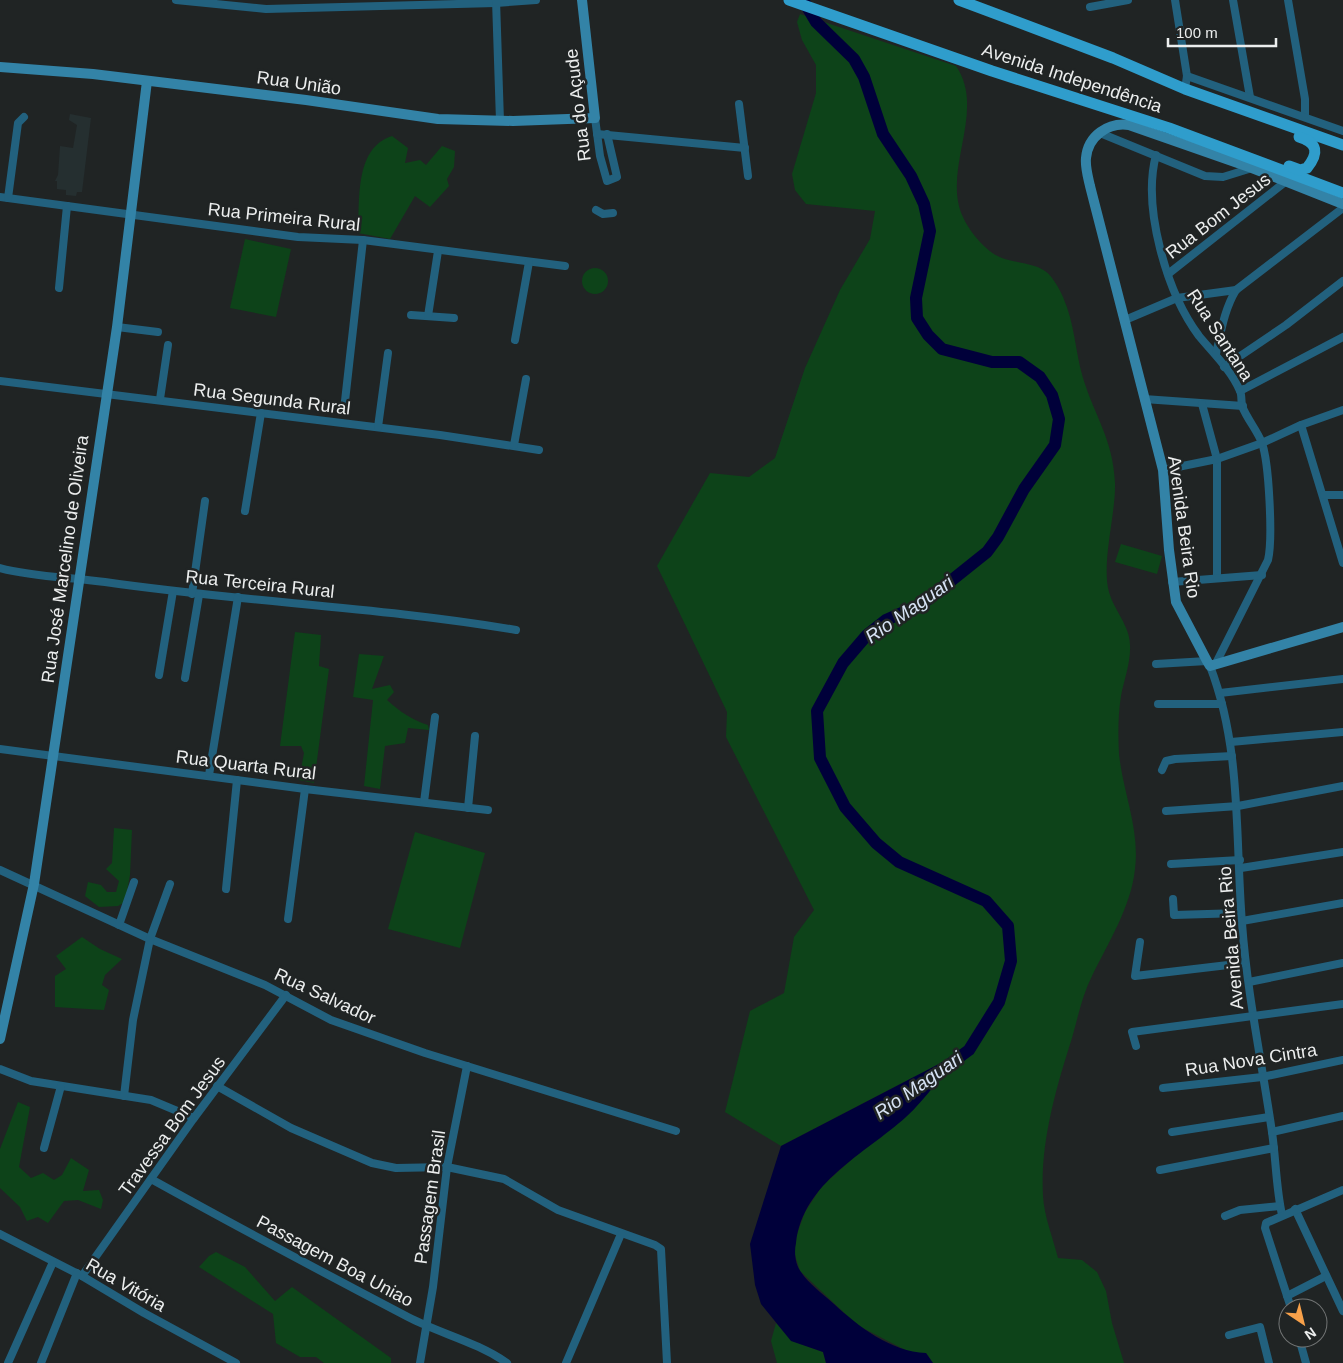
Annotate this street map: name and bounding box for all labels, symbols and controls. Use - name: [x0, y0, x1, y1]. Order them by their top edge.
- scale bar: [1168, 15, 1276, 47]
- text: 100 m: [1176, 24, 1218, 41]
- street label: Avenida Independência: [980, 39, 1165, 117]
- street label: Rua do Açude: [561, 48, 595, 162]
- street label: Rua União: [255, 67, 343, 99]
- street label: Rua Bom Jesus: [1162, 169, 1274, 263]
- street label: Rua Primeira Rural: [207, 199, 361, 235]
- street label: Rua Santana: [1183, 285, 1258, 385]
- street label: Rua Segunda Rural: [192, 379, 352, 419]
- street label: Rua José Marcelino de Oliveira: [38, 433, 92, 684]
- street label: Avenida Beira Rio: [1164, 454, 1204, 600]
- street label: Rua Terceira Rural: [184, 566, 336, 602]
- water label: Rio Maguari: [861, 571, 958, 647]
- street label: Rua Quarta Rural: [175, 746, 317, 784]
- street label: Avenida Beira Rio: [1215, 866, 1247, 1010]
- street label: Rua Salvador: [271, 964, 379, 1028]
- street label: Rua Nova Cintra: [1184, 1040, 1319, 1080]
- water label: Rio Maguari: [870, 1047, 967, 1123]
- street label: Travessa Bom Jesus: [115, 1052, 229, 1200]
- street label: Passagem Brasil: [411, 1129, 449, 1265]
- street label: Passagem Boa Uniao: [253, 1211, 417, 1311]
- street label: Rua Vitória: [83, 1254, 170, 1316]
- north arrow: [1278, 1298, 1328, 1348]
- text: N: [1302, 1324, 1319, 1343]

